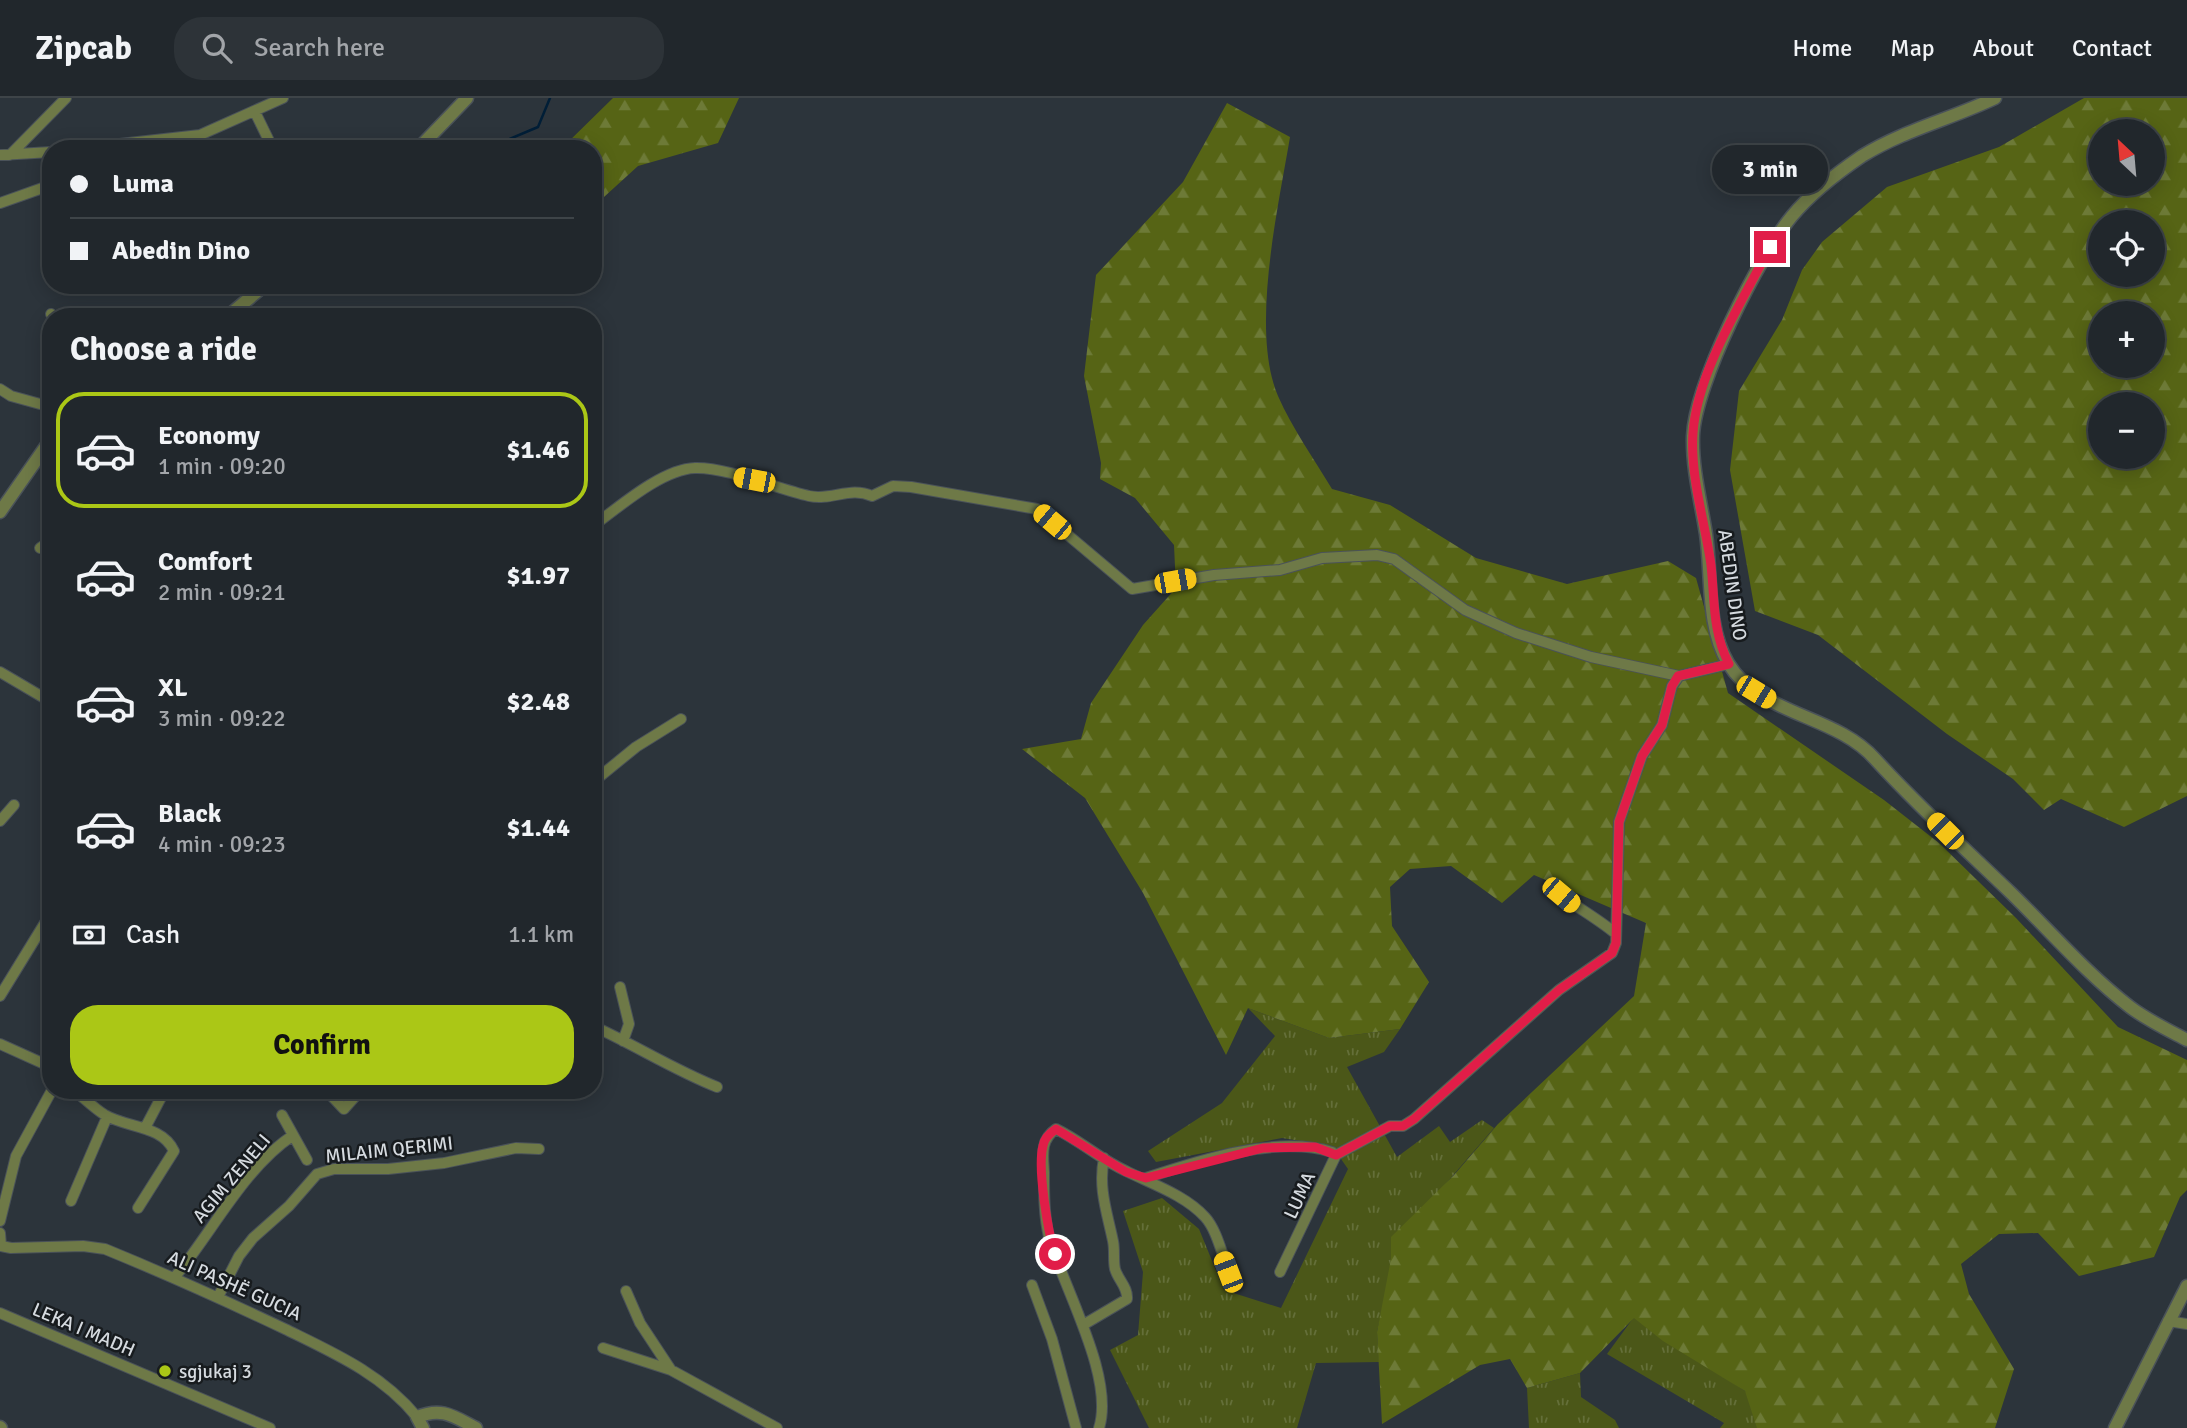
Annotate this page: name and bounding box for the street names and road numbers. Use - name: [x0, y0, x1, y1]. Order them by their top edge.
- street label: ABEDIN DINO: [1712, 528, 1752, 642]
- street label: AGIM ZENELI: [188, 1129, 276, 1228]
- street label: MILAIM QERIMI: [324, 1131, 454, 1169]
- street label: LUMA: [1279, 1168, 1321, 1223]
- street label: ALI PASHË GUCIA: [164, 1246, 306, 1326]
- street label: LEKA I MADH: [29, 1297, 139, 1362]

